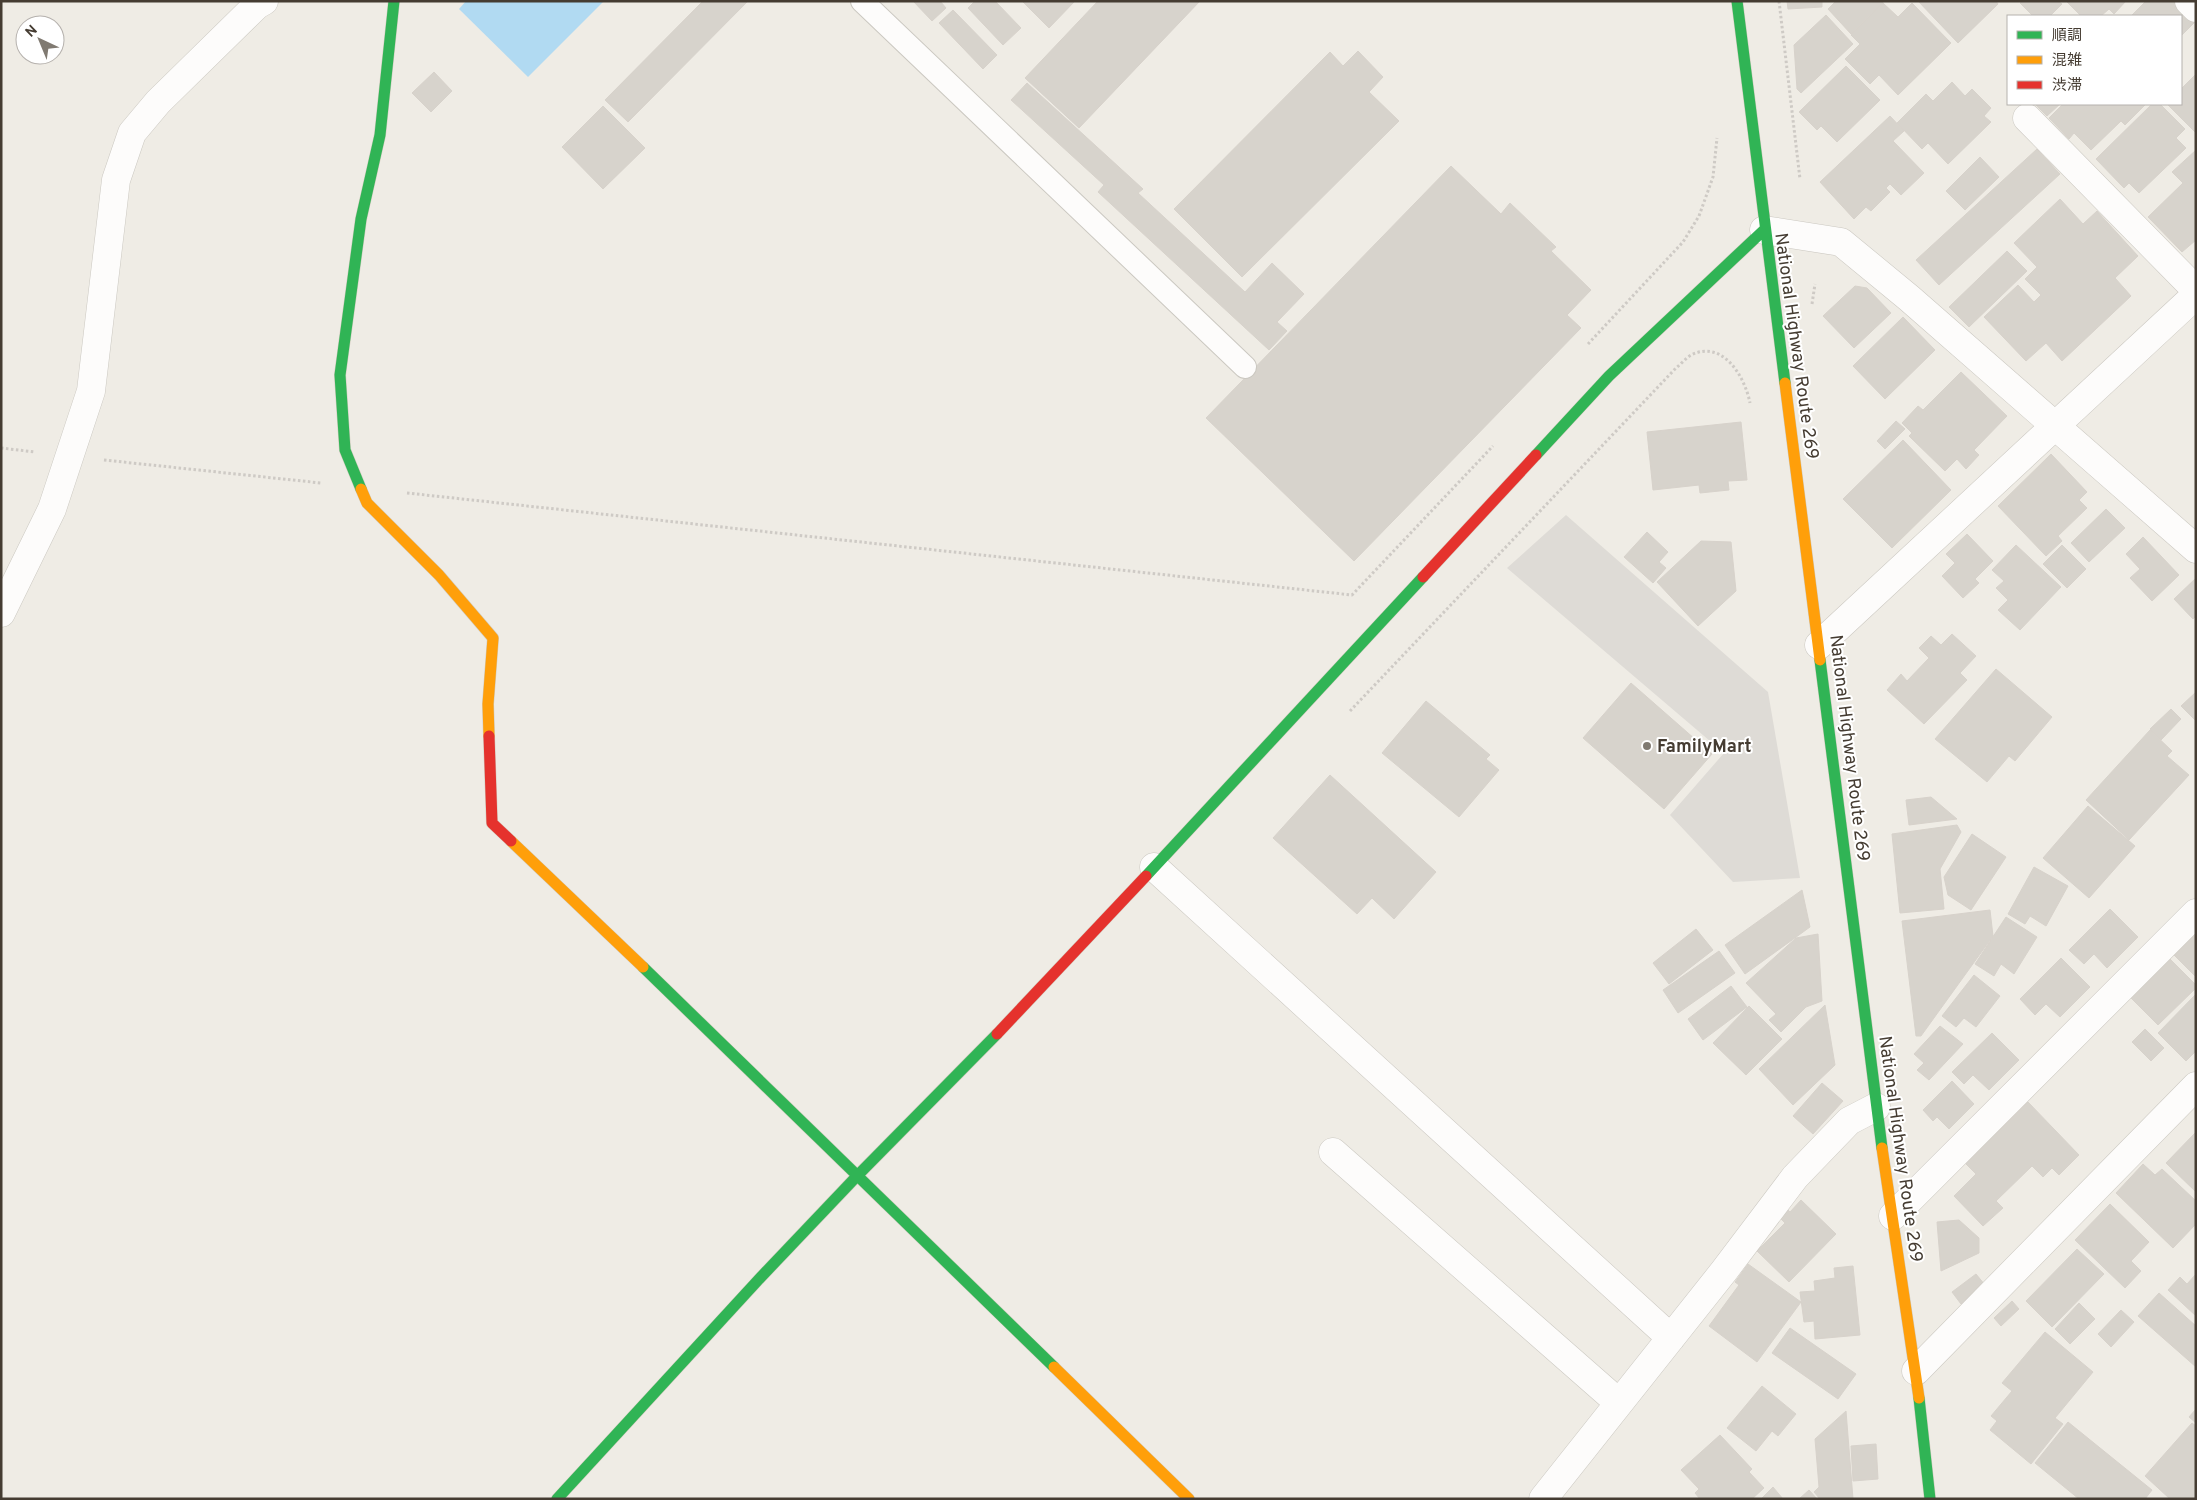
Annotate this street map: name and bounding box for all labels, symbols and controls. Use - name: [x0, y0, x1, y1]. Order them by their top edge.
- north arrow: [15, 15, 65, 65]
- legend: [2007, 15, 2182, 105]
- text: N: [22, 22, 42, 41]
- text: 順調: [2052, 27, 2082, 46]
- text: 混雑: [2052, 52, 2082, 71]
- text: 渋滞: [2052, 77, 2082, 96]
- street label: National Highway Route 269: [1768, 232, 1823, 461]
- street label: National Highway Route 269: [1823, 633, 1874, 863]
- place label: FamilyMart: [1657, 736, 1752, 759]
- marker: FamilyMart: [1641, 740, 1653, 752]
- street label: National Highway Route 269: [1872, 1035, 1927, 1264]

